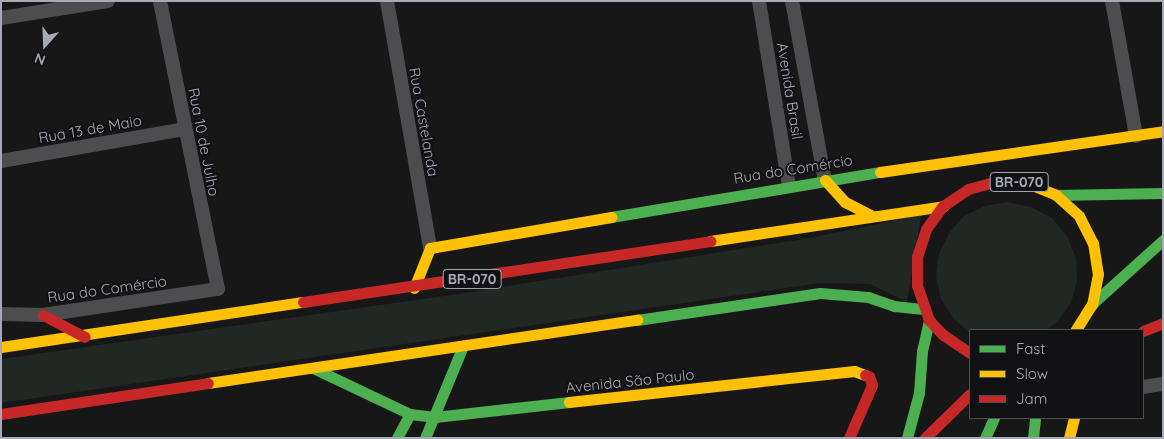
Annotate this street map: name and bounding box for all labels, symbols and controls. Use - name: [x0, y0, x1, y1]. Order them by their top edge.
- north arrow: [20, 20, 70, 70]
- street label: Avenida Brasil: [773, 41, 807, 141]
- text: N: [32, 49, 48, 69]
- street label: Rua Castelanda: [406, 66, 442, 178]
- street label: Rua 10 de Julho: [185, 86, 223, 198]
- street label: Rua 13 de Maio: [37, 111, 143, 147]
- street label: Rua do Comércio: [732, 151, 854, 187]
- road number: BR-070: [989, 170, 1049, 193]
- road number: BR-070: [442, 268, 502, 290]
- street label: Rua do Comércio: [46, 272, 168, 306]
- legend: [969, 329, 1144, 419]
- text: Fast: [1016, 339, 1045, 358]
- text: Slow: [1016, 364, 1048, 383]
- street label: Avenida São Paulo: [565, 365, 695, 397]
- text: Jam: [1016, 389, 1047, 408]

